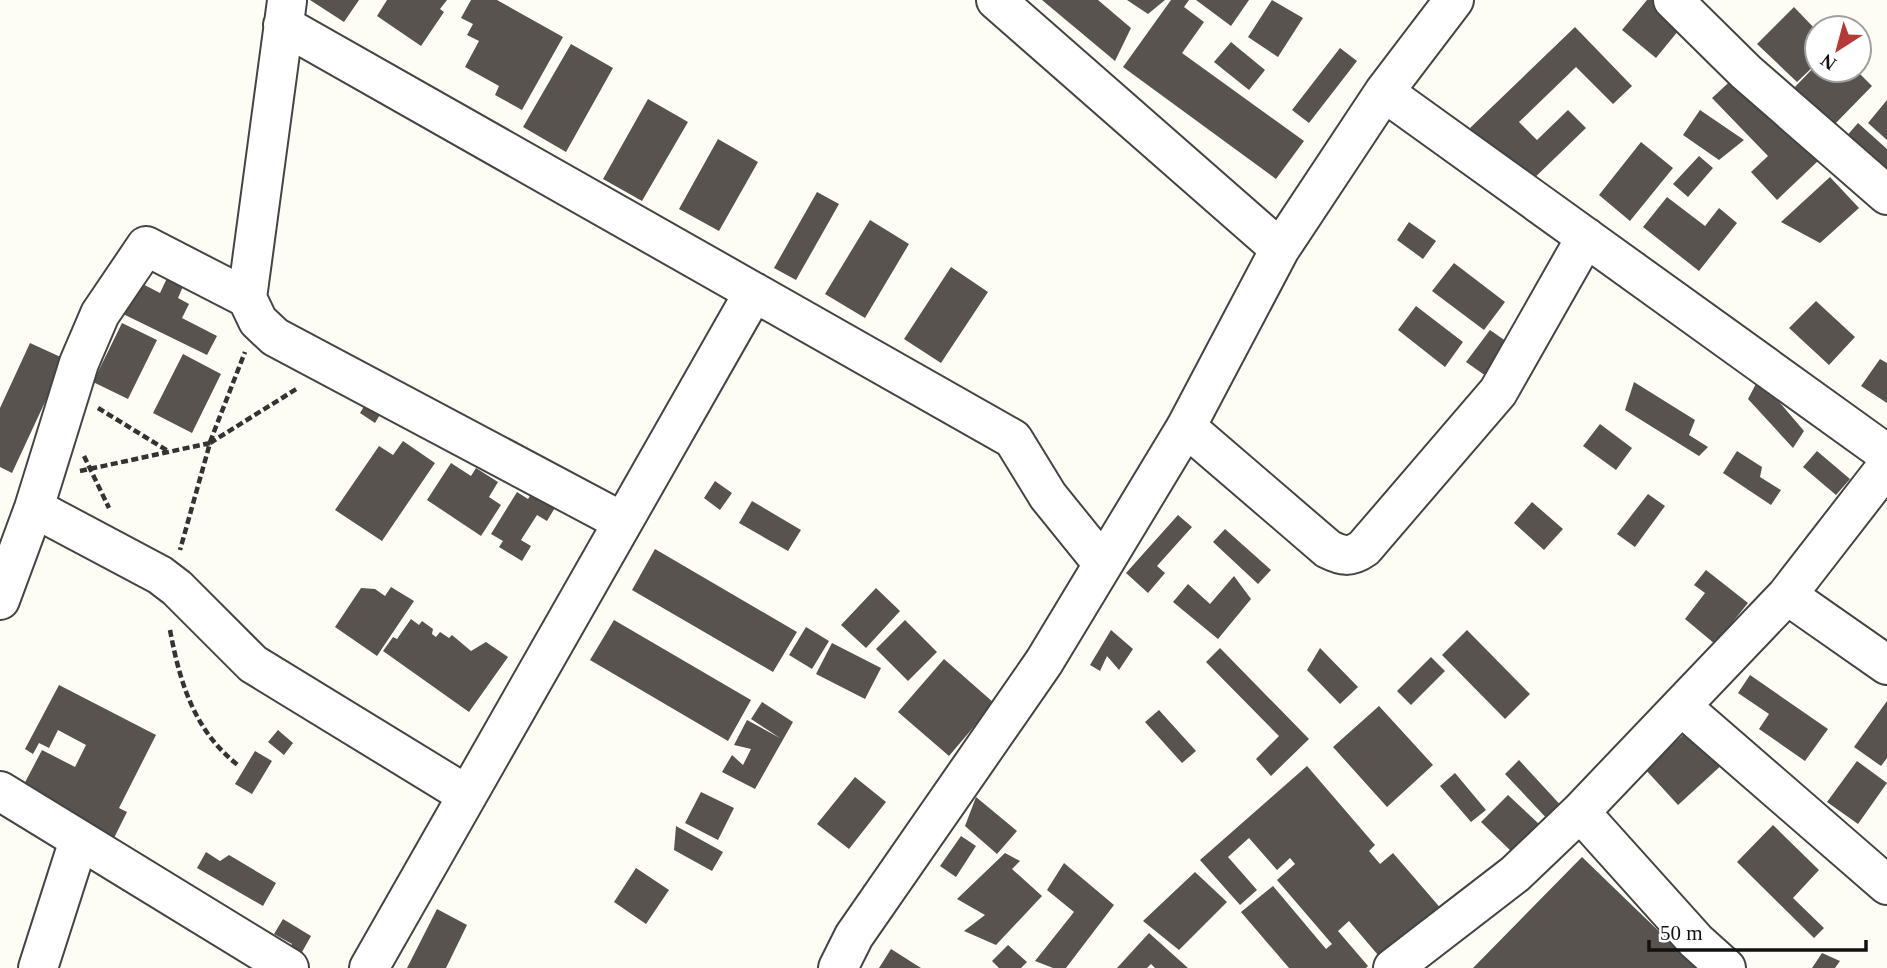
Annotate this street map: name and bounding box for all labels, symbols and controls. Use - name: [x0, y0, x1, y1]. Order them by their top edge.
- north arrow: [1803, 14, 1873, 84]
- text: N: [1816, 50, 1840, 75]
- scale bar: [1649, 908, 1866, 952]
- text: 50 m: [1660, 921, 1703, 945]

